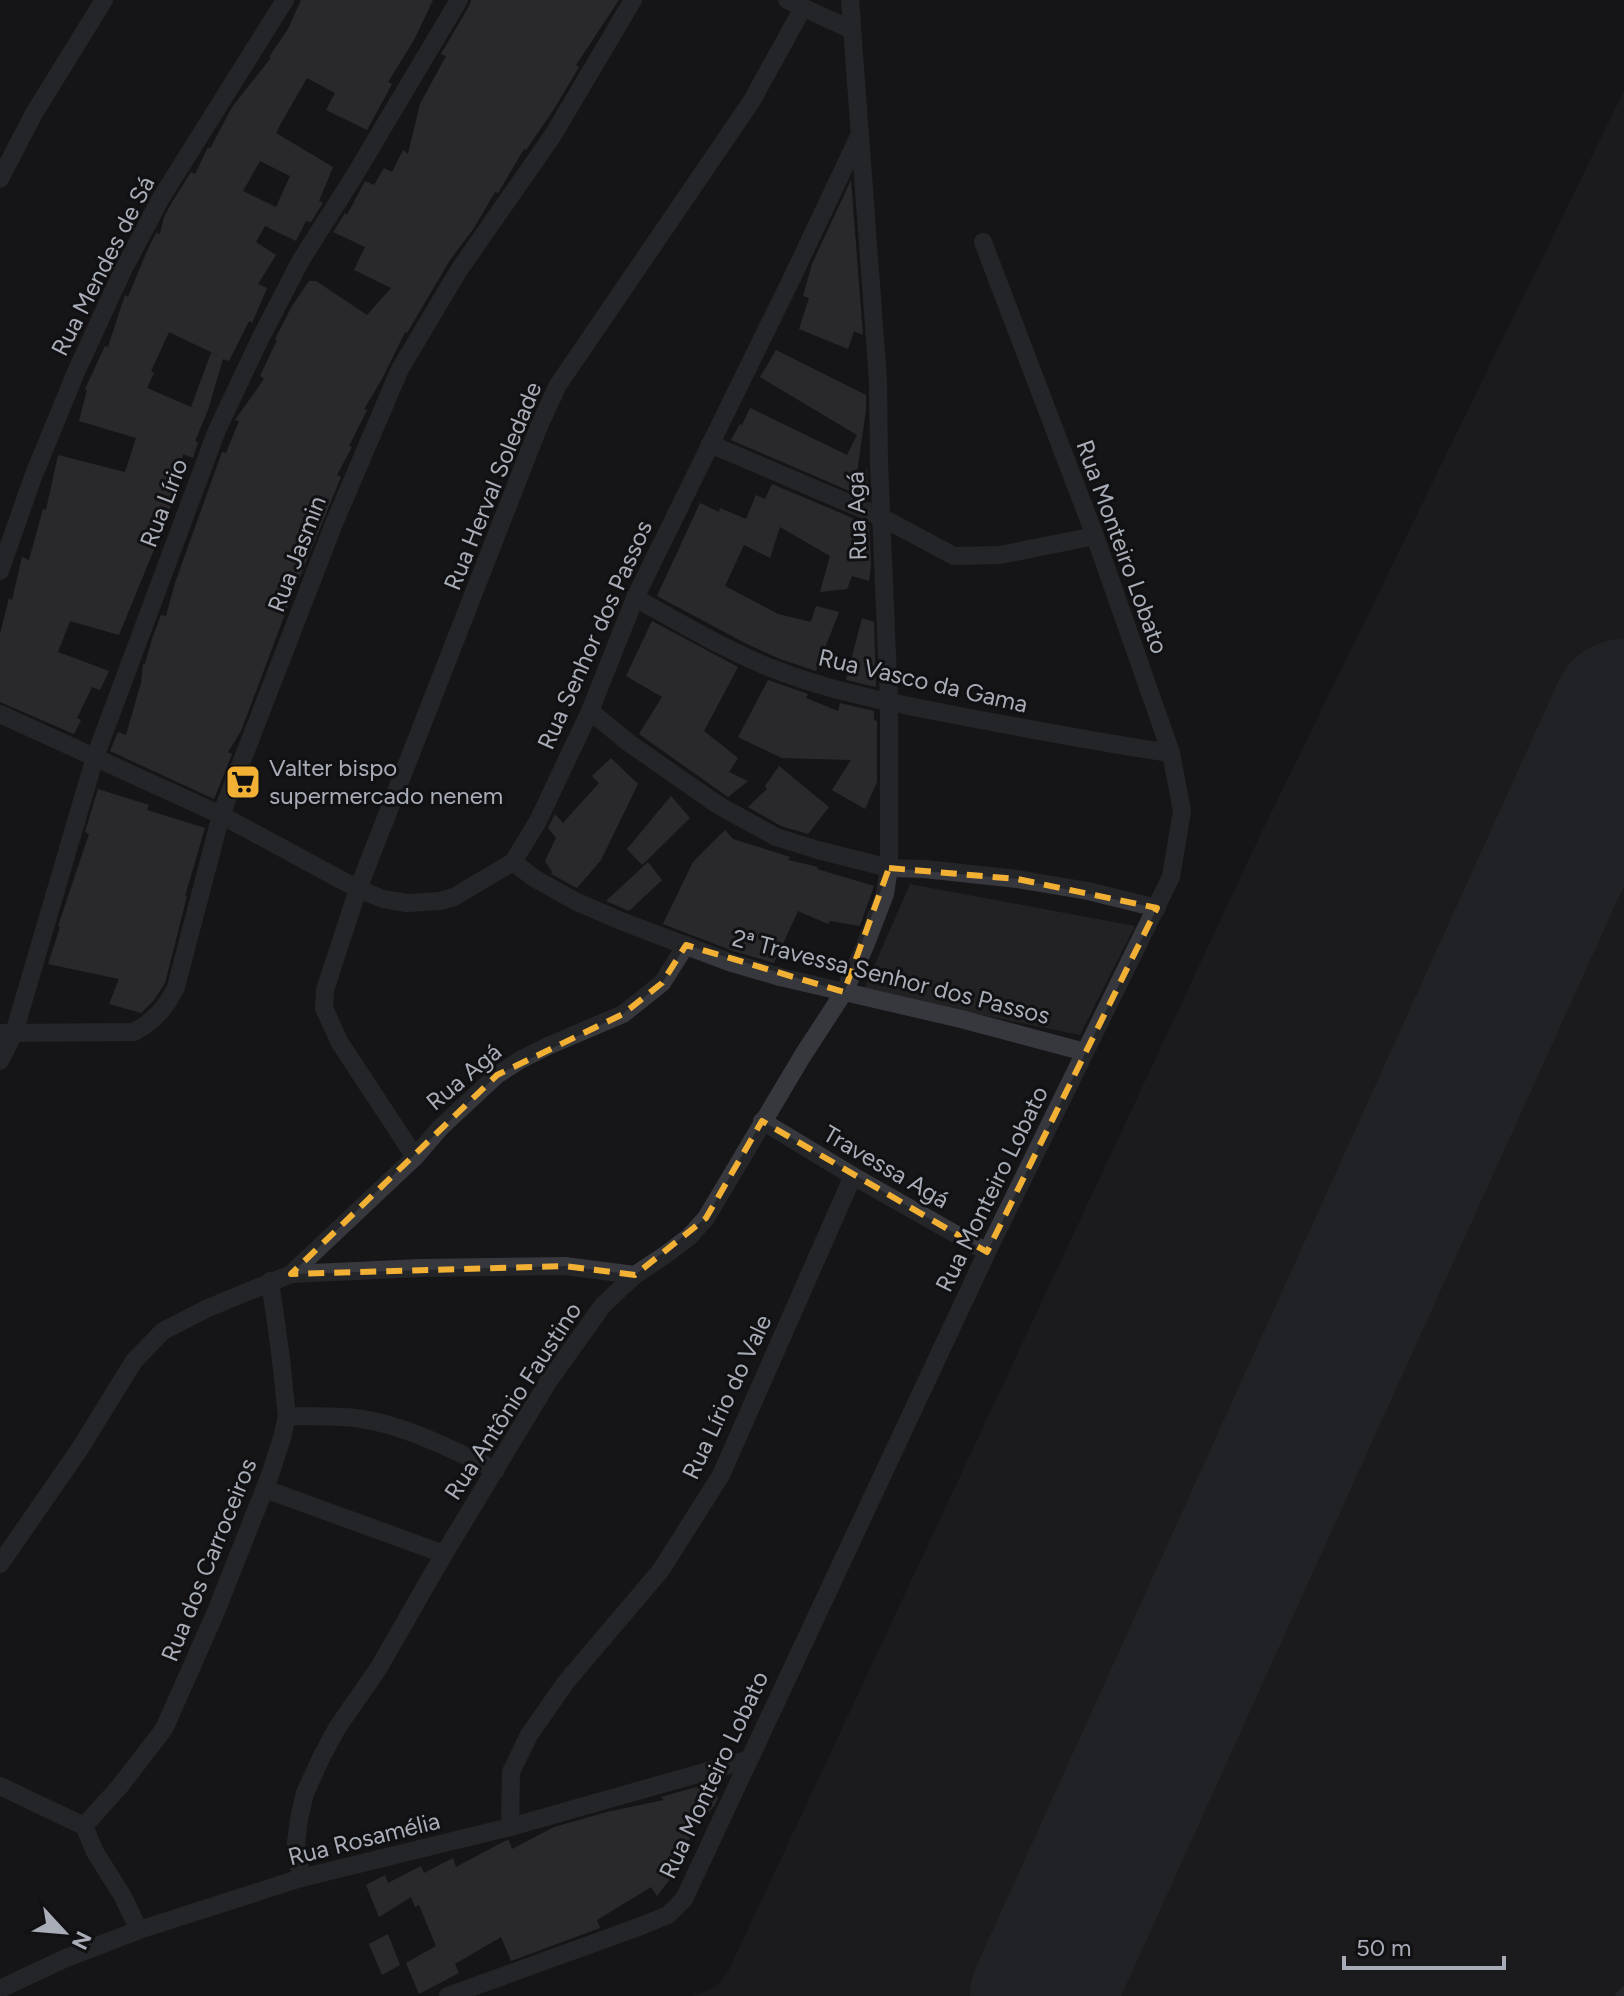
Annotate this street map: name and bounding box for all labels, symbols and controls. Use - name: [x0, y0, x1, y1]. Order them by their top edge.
- street label: Rua Mendes de Sá: [45, 171, 160, 360]
- street label: Rua Herval Soledade: [438, 377, 548, 594]
- street label: Rua Monteiro Lobato: [1070, 436, 1175, 658]
- street label: Rua Lírio: [133, 455, 194, 551]
- street label: Rua Agá: [840, 471, 873, 561]
- street label: Rua Jasmin: [261, 492, 332, 616]
- street label: Rua Senhor dos Passos: [531, 516, 658, 754]
- street label: Rua Vasco da Gama: [816, 642, 1031, 719]
- place label: Valter bispo supermercado nenem: [269, 753, 503, 810]
- supermarket icon: Valter bispo supermercado nenem: [224, 763, 262, 801]
- street label: 2ª Travessa Senhor dos Passos: [729, 923, 1053, 1030]
- street label: Rua Agá: [420, 1037, 507, 1116]
- street label: Rua Monteiro Lobato: [929, 1081, 1054, 1296]
- street label: Travessa Agá: [818, 1119, 954, 1214]
- street label: Rua Antônio Faustino: [438, 1297, 587, 1505]
- street label: Rua Lírio do Vale: [676, 1310, 777, 1484]
- street label: Rua dos Carroceiros: [155, 1454, 262, 1665]
- street label: Rua Monteiro Lobato: [653, 1666, 774, 1883]
- street label: Rua Rosamélia: [285, 1806, 443, 1871]
- north arrow: [24, 1892, 104, 1972]
- scale bar: [1344, 1920, 1504, 1970]
- text: N: [66, 1927, 97, 1954]
- text: 50 m: [1356, 1933, 1412, 1962]

